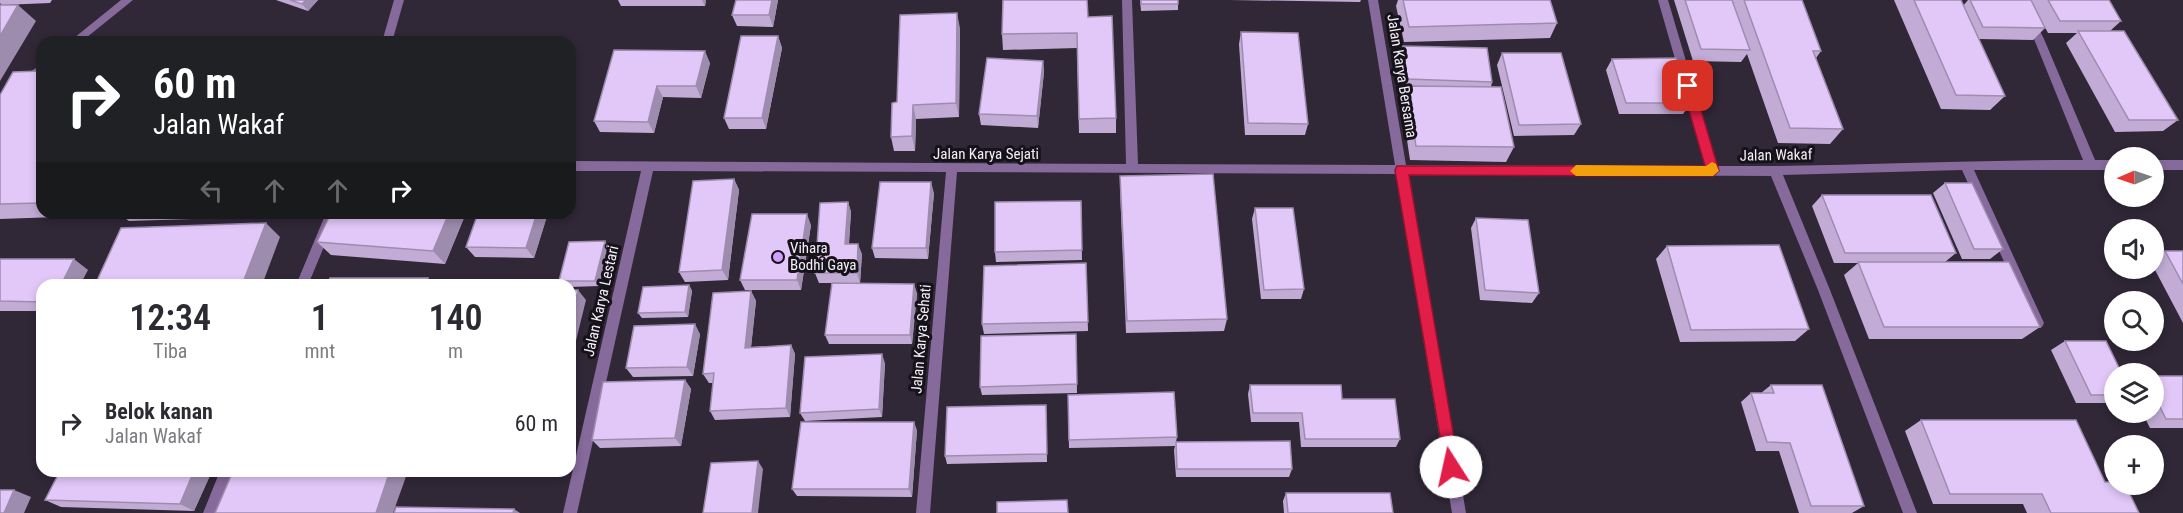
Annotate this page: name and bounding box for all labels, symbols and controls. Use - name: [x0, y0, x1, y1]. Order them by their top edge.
- street label: Jalan Karya Bersama: [1383, 13, 1421, 139]
- text: 60 m: [153, 59, 236, 108]
- icon: right: [54, 60, 132, 138]
- pin: [1662, 60, 1713, 111]
- icon: arrive: [1671, 69, 1704, 102]
- text: Jalan Wakaf: [153, 109, 284, 141]
- street label: Jalan Karya Sejati: [933, 145, 1039, 163]
- street label: Jalan Wakaf: [1739, 145, 1813, 165]
- north arrow: [2104, 147, 2164, 207]
- map controls: [2104, 147, 2164, 495]
- icon: left: [195, 174, 228, 207]
- icon: ahead: [258, 174, 291, 207]
- icon: ahead: [321, 174, 354, 207]
- icon: right: [384, 174, 417, 207]
- button: sound: [2104, 219, 2164, 279]
- place label: Vihara Bodhi Gaya: [790, 239, 857, 274]
- street label: Jalan Karya Lestari: [579, 244, 623, 358]
- marker: Vihara Bodhi Gaya: [771, 250, 785, 264]
- street label: Jalan Karya Sehati: [907, 284, 935, 394]
- button: search: [2104, 291, 2164, 351]
- text: 12:34: [129, 297, 211, 339]
- text: 1: [311, 297, 329, 339]
- text: 140: [428, 297, 483, 339]
- text: Tiba: [153, 339, 187, 363]
- text: mnt: [304, 339, 335, 363]
- text: m: [448, 339, 463, 363]
- button: layers: [2104, 363, 2164, 423]
- text: Belok kanan: [105, 399, 213, 424]
- icon: right: [54, 407, 87, 440]
- text: 60 m: [515, 411, 558, 436]
- text: Jalan Wakaf: [105, 424, 202, 448]
- position arrow: [1419, 435, 1483, 499]
- button: +: [2104, 435, 2164, 495]

